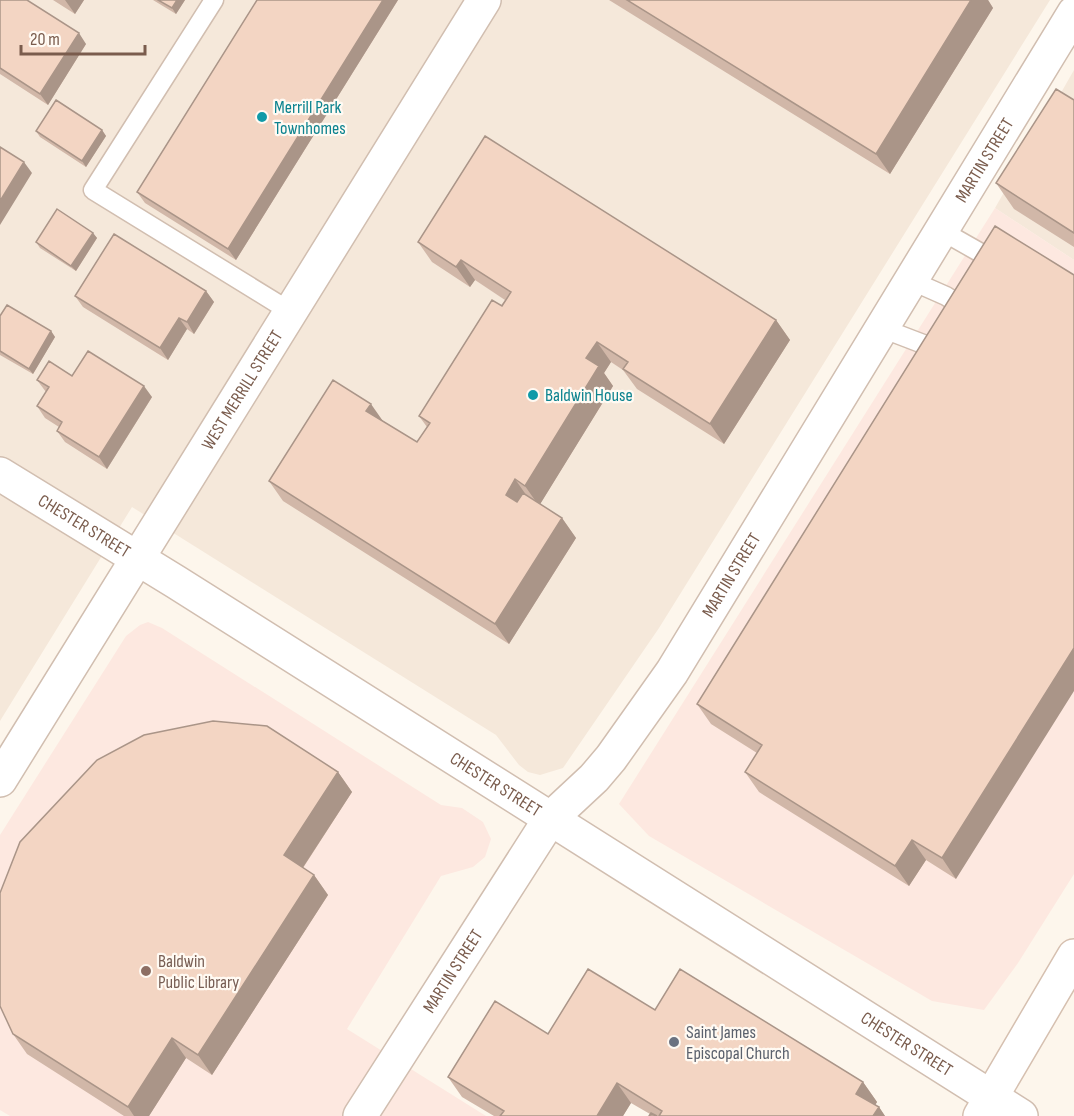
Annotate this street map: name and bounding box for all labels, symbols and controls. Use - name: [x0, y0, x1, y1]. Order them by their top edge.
- scale bar: [21, 18, 146, 56]
- text: 20 m: [30, 29, 60, 50]
- place label: Merrill Park Townhomes: [274, 97, 346, 139]
- marker: Merrill Park Townhomes: [255, 110, 269, 124]
- street label: MARTIN STREET: [951, 114, 1018, 206]
- street label: WEST MERRILL STREET: [197, 327, 287, 454]
- place label: Baldwin House: [545, 385, 633, 406]
- marker: Baldwin House: [526, 388, 540, 402]
- street label: CHESTER STREET: [34, 490, 134, 562]
- street label: MARTIN STREET: [698, 529, 765, 621]
- street label: CHESTER STREET: [446, 748, 545, 821]
- street label: MARTIN STREET: [419, 926, 488, 1017]
- place label: Baldwin Public Library: [158, 951, 239, 993]
- marker: Baldwin Public Library: [139, 964, 153, 978]
- street label: CHESTER STREET: [857, 1008, 956, 1081]
- place label: Saint James Episcopal Church: [686, 1022, 790, 1064]
- marker: Saint James Episcopal Church: [667, 1035, 681, 1049]

